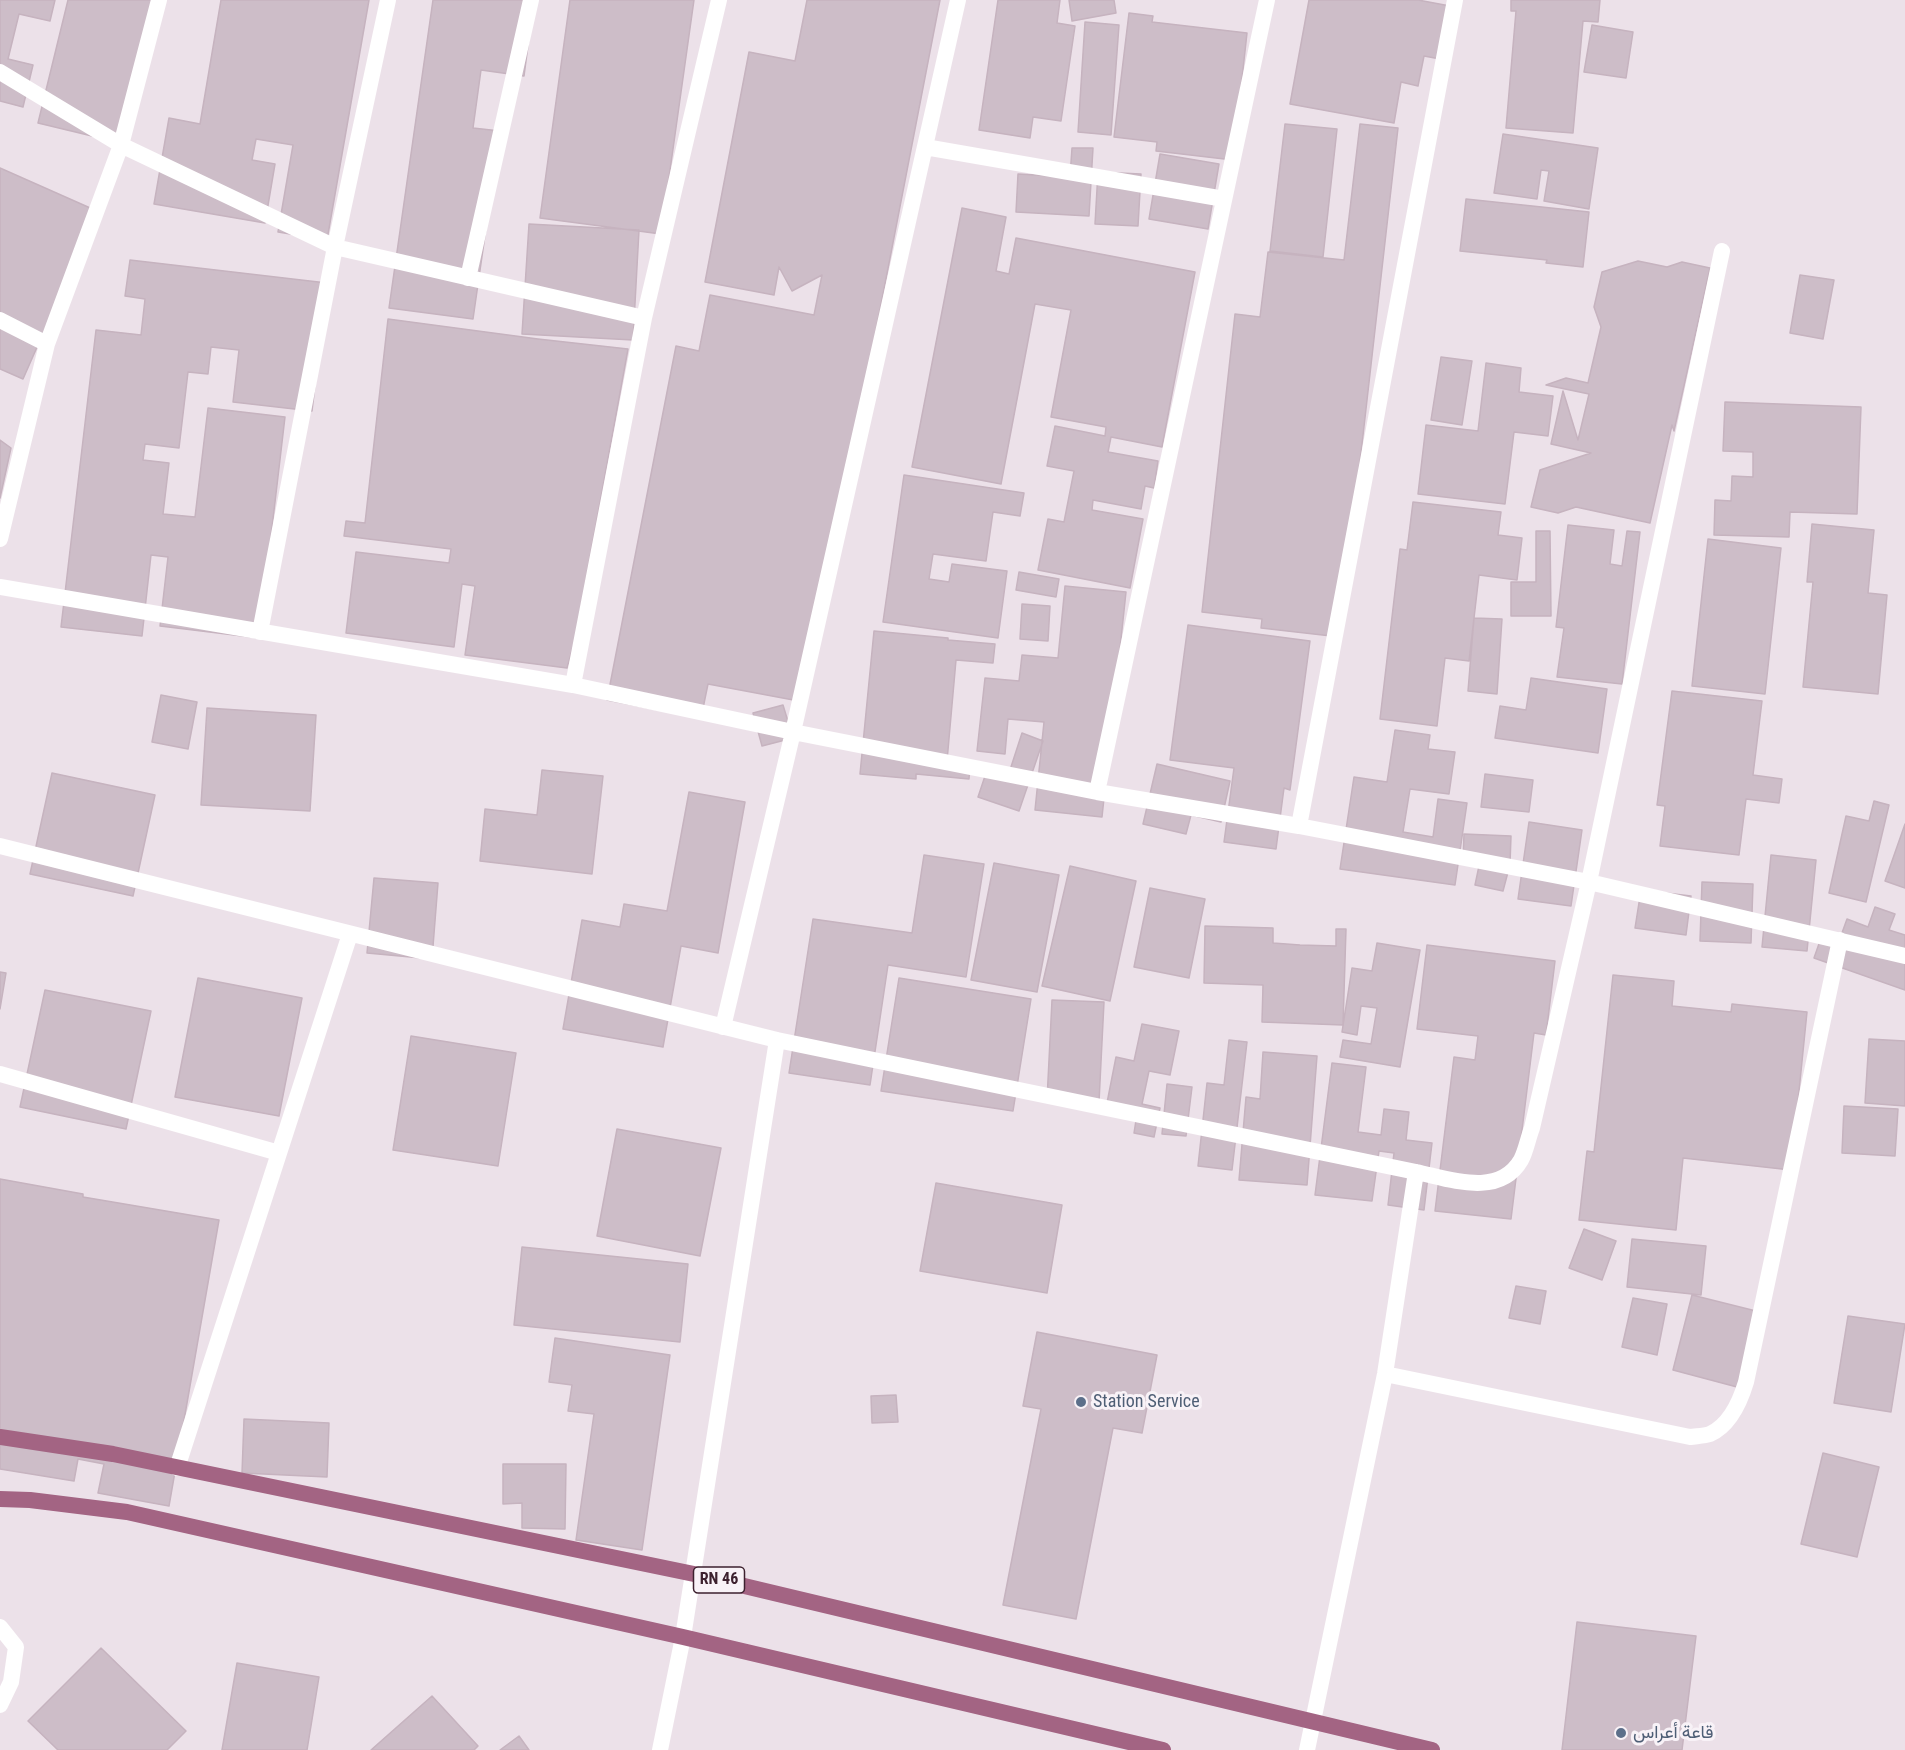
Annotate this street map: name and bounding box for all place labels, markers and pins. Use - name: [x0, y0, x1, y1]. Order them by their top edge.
- place label: Station Service: [1093, 1391, 1200, 1413]
- marker: Station Service: [1074, 1395, 1088, 1409]
- place label: قاعة أعراس: [1633, 1722, 1714, 1744]
- marker: قاعة أعراس: [1614, 1726, 1628, 1740]

